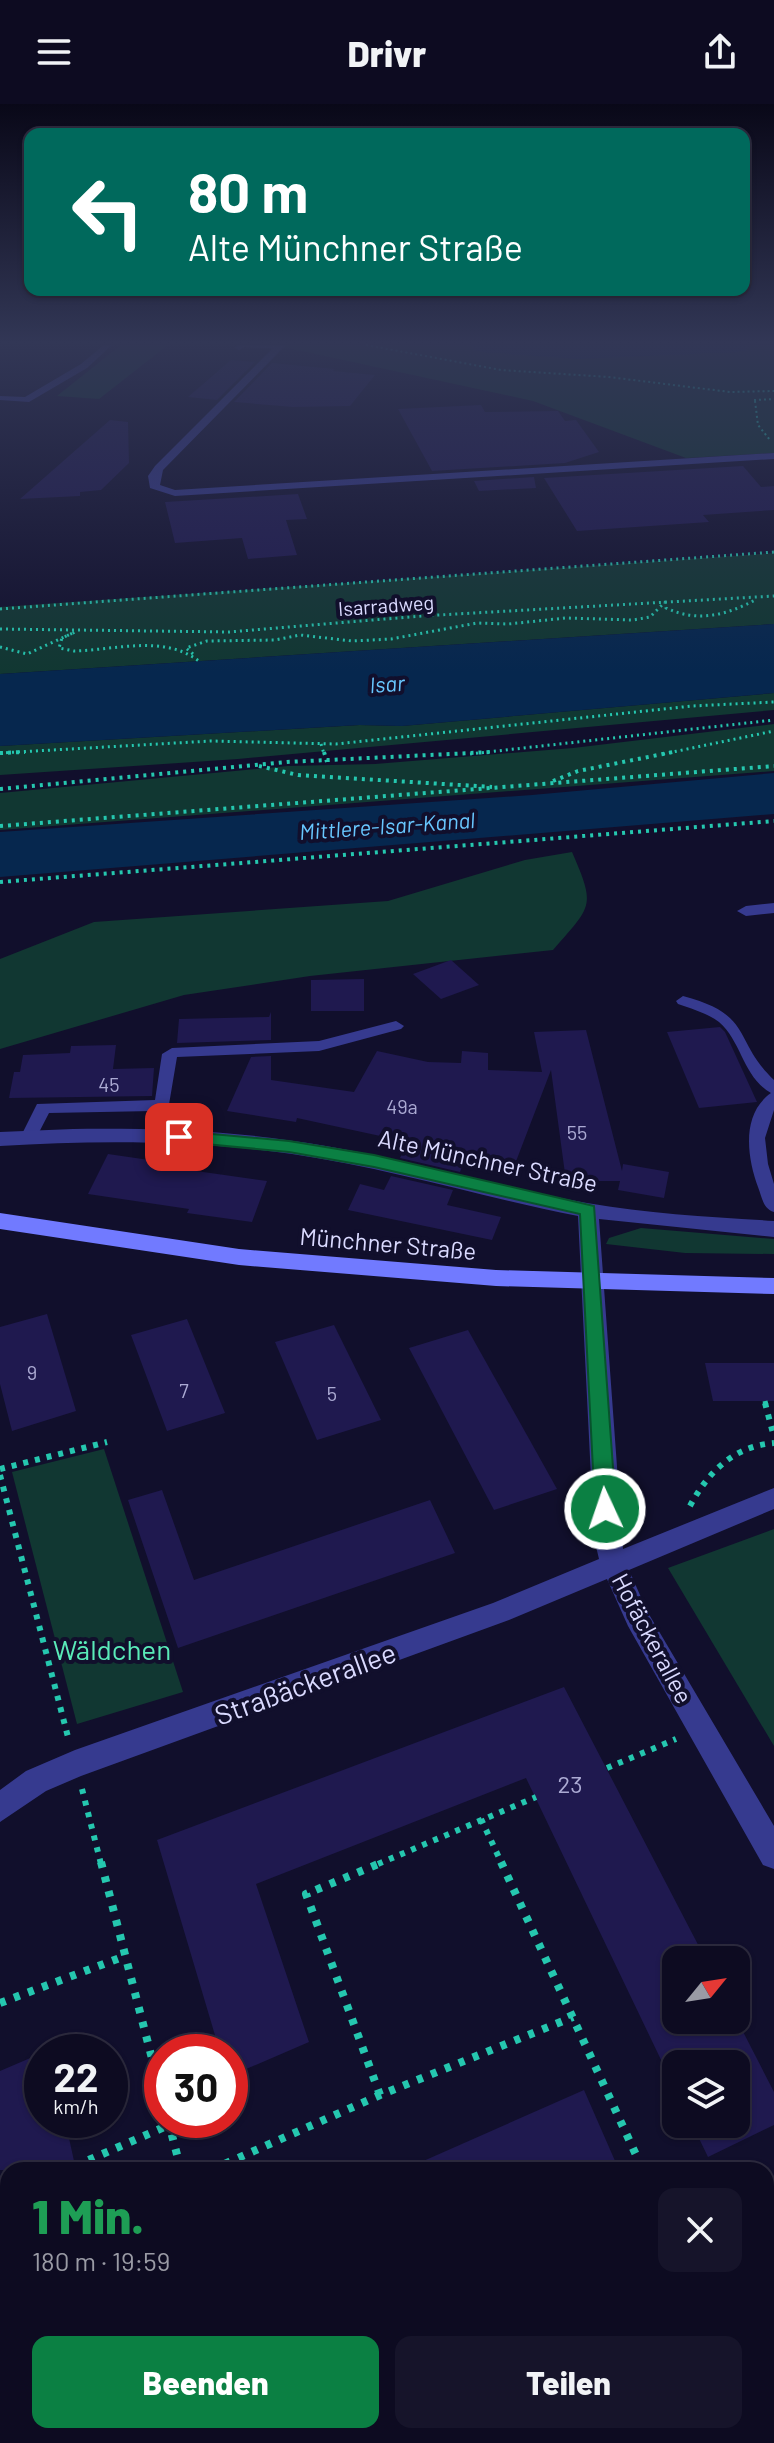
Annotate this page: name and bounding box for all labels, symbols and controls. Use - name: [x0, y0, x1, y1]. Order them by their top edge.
- icon: menu: [32, 30, 76, 74]
- icon: share: [698, 30, 742, 74]
- text: Drivr: [348, 31, 426, 74]
- text: 80 m: [188, 157, 308, 224]
- icon: left: [56, 160, 160, 264]
- text: Alte Münchner Straße: [188, 225, 523, 268]
- street label: Isarradweg: [337, 590, 435, 620]
- water label: Isar: [369, 669, 407, 697]
- water label: Mittlere-Isar-Kanal: [298, 806, 476, 844]
- house number: 45: [98, 1072, 120, 1096]
- house number: 49a: [386, 1094, 418, 1118]
- pin: [145, 1103, 213, 1171]
- icon: arrive: [157, 1115, 201, 1159]
- house number: 55: [567, 1120, 587, 1144]
- street label: Alte Münchner Straße: [376, 1123, 600, 1197]
- street label: Münchner Straße: [298, 1221, 478, 1265]
- house number: 9: [27, 1360, 37, 1384]
- house number: 7: [179, 1378, 189, 1402]
- house number: 5: [327, 1381, 337, 1405]
- position arrow: [563, 1467, 647, 1551]
- street label: Hofäckerallee: [607, 1568, 699, 1708]
- park label: Wäldchen: [53, 1632, 171, 1666]
- street label: Straßäckerallee: [210, 1634, 400, 1732]
- house number: 23: [557, 1769, 583, 1798]
- north arrow: [662, 1946, 750, 2034]
- map controls: [662, 1946, 750, 2138]
- speed limit sign: 30: [144, 2034, 248, 2138]
- button: layers: [662, 2050, 750, 2138]
- text: 22: [54, 2052, 98, 2100]
- text: km/h: [53, 2094, 99, 2118]
- text: 1 Min.: [32, 2186, 144, 2244]
- button: close: [658, 2188, 742, 2272]
- text: 180 m · 19:59: [32, 2245, 170, 2276]
- button: Beenden: [32, 2336, 379, 2428]
- button: Teilen: [395, 2336, 742, 2428]

